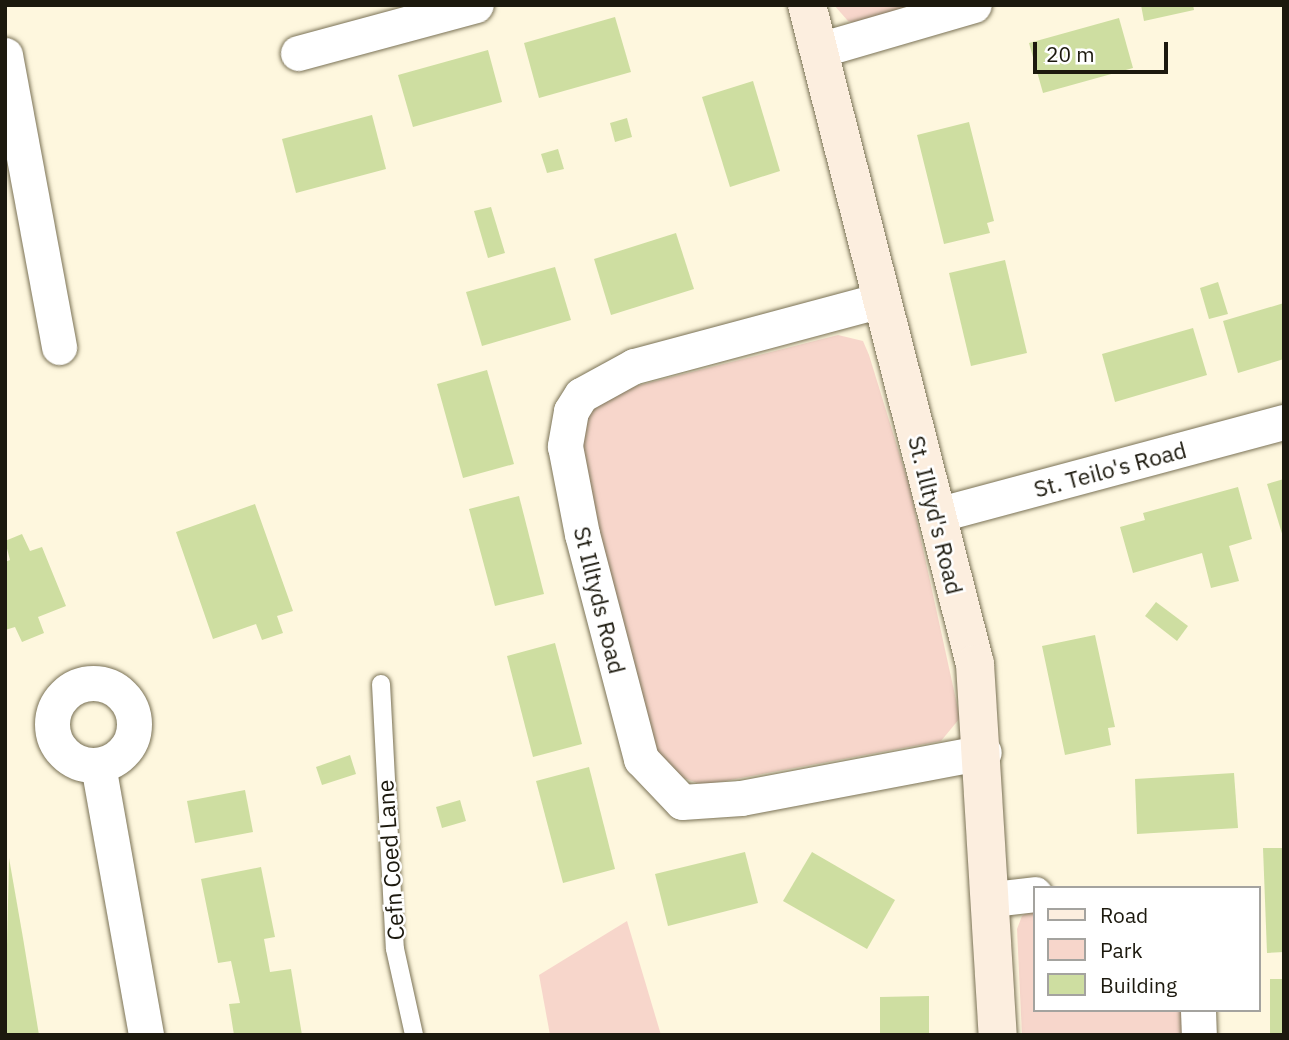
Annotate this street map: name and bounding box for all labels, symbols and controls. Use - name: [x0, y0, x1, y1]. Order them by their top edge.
- scale bar: [1037, 28, 1172, 72]
- text: 20 m: [1046, 40, 1095, 68]
- street label: St. Illtyd's Road: [903, 433, 969, 597]
- street label: St. Teilo's Road: [1031, 435, 1189, 503]
- street label: St Illtyds Road: [568, 524, 632, 676]
- street label: Cefn Coed Lane: [371, 779, 409, 941]
- legend: [1034, 886, 1261, 1012]
- text: Road: [1100, 901, 1148, 929]
- text: Park: [1100, 936, 1143, 964]
- text: Building: [1100, 971, 1177, 999]

